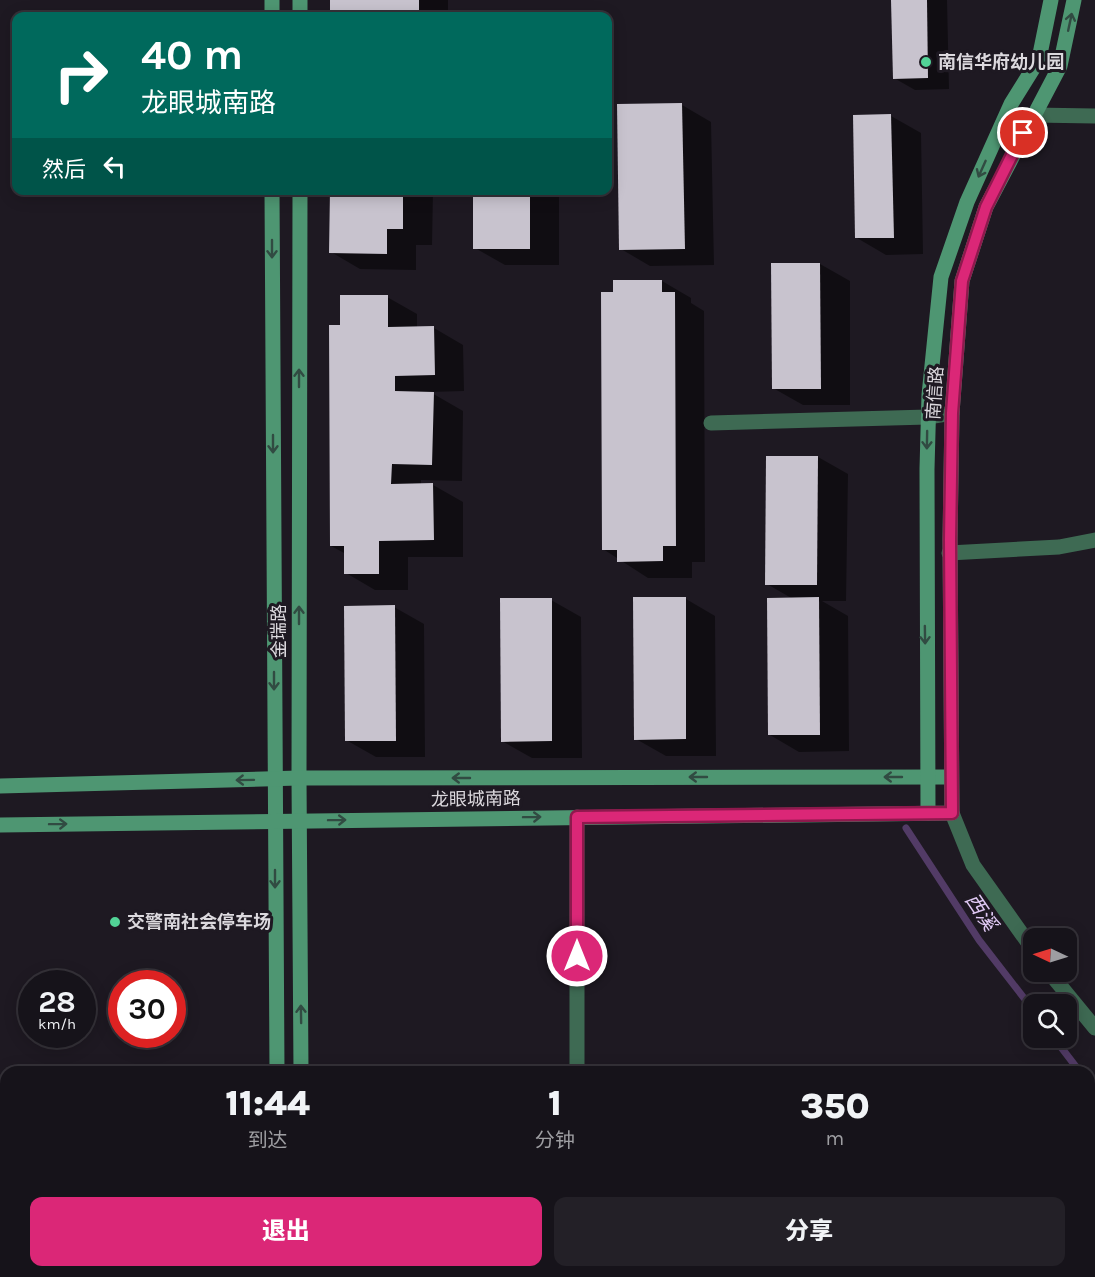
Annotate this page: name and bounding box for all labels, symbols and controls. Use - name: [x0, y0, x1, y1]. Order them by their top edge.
- one-way arrow: [1064, 13, 1076, 32]
- text: 40 m: [141, 30, 243, 80]
- icon: right: [42, 36, 120, 114]
- place label: 南信华府幼儿园: [938, 51, 1064, 73]
- marker: 南信华府幼儿园: [919, 55, 933, 69]
- text: 龙眼城南路: [141, 87, 276, 119]
- pin: [997, 107, 1048, 158]
- icon: arrive: [1006, 116, 1039, 149]
- icon: left: [98, 150, 131, 183]
- text: 然后: [42, 157, 86, 183]
- one-way arrow: [975, 160, 987, 178]
- one-way arrow: [266, 238, 278, 258]
- street label: 南信路: [922, 365, 948, 421]
- one-way arrow: [293, 368, 305, 388]
- one-way arrow: [922, 429, 933, 449]
- one-way arrow: [267, 433, 279, 453]
- street label: 金瑞路: [268, 604, 290, 658]
- one-way arrow: [293, 605, 305, 625]
- one-way arrow: [920, 624, 931, 644]
- one-way arrow: [268, 670, 280, 690]
- one-way arrow: [688, 771, 708, 783]
- one-way arrow: [883, 771, 903, 783]
- one-way arrow: [451, 772, 471, 784]
- one-way arrow: [235, 774, 255, 785]
- street label: 龙眼城南路: [431, 787, 521, 811]
- one-way arrow: [522, 812, 542, 823]
- one-way arrow: [327, 814, 347, 826]
- one-way arrow: [48, 818, 68, 830]
- one-way arrow: [270, 869, 281, 889]
- water label: 西溪: [960, 889, 1003, 937]
- place label: 交警南社会停车场: [127, 911, 271, 933]
- marker: 交警南社会停车场: [108, 915, 122, 929]
- position arrow: [545, 924, 609, 988]
- north arrow: [1023, 928, 1077, 982]
- map controls: [1023, 928, 1077, 1048]
- speed limit sign: 30: [108, 970, 186, 1048]
- text: 28: [38, 984, 76, 1020]
- button: search: [1023, 994, 1077, 1048]
- one-way arrow: [295, 1005, 307, 1025]
- text: km/h: [38, 1015, 76, 1033]
- text: 11:44: [225, 1082, 310, 1124]
- text: 1: [548, 1082, 562, 1124]
- text: 350: [800, 1085, 870, 1127]
- text: m: [826, 1127, 844, 1150]
- text: 到达: [247, 1129, 287, 1152]
- text: 分钟: [535, 1129, 575, 1152]
- button: 退出: [30, 1197, 542, 1266]
- button: 分享: [554, 1197, 1065, 1266]

